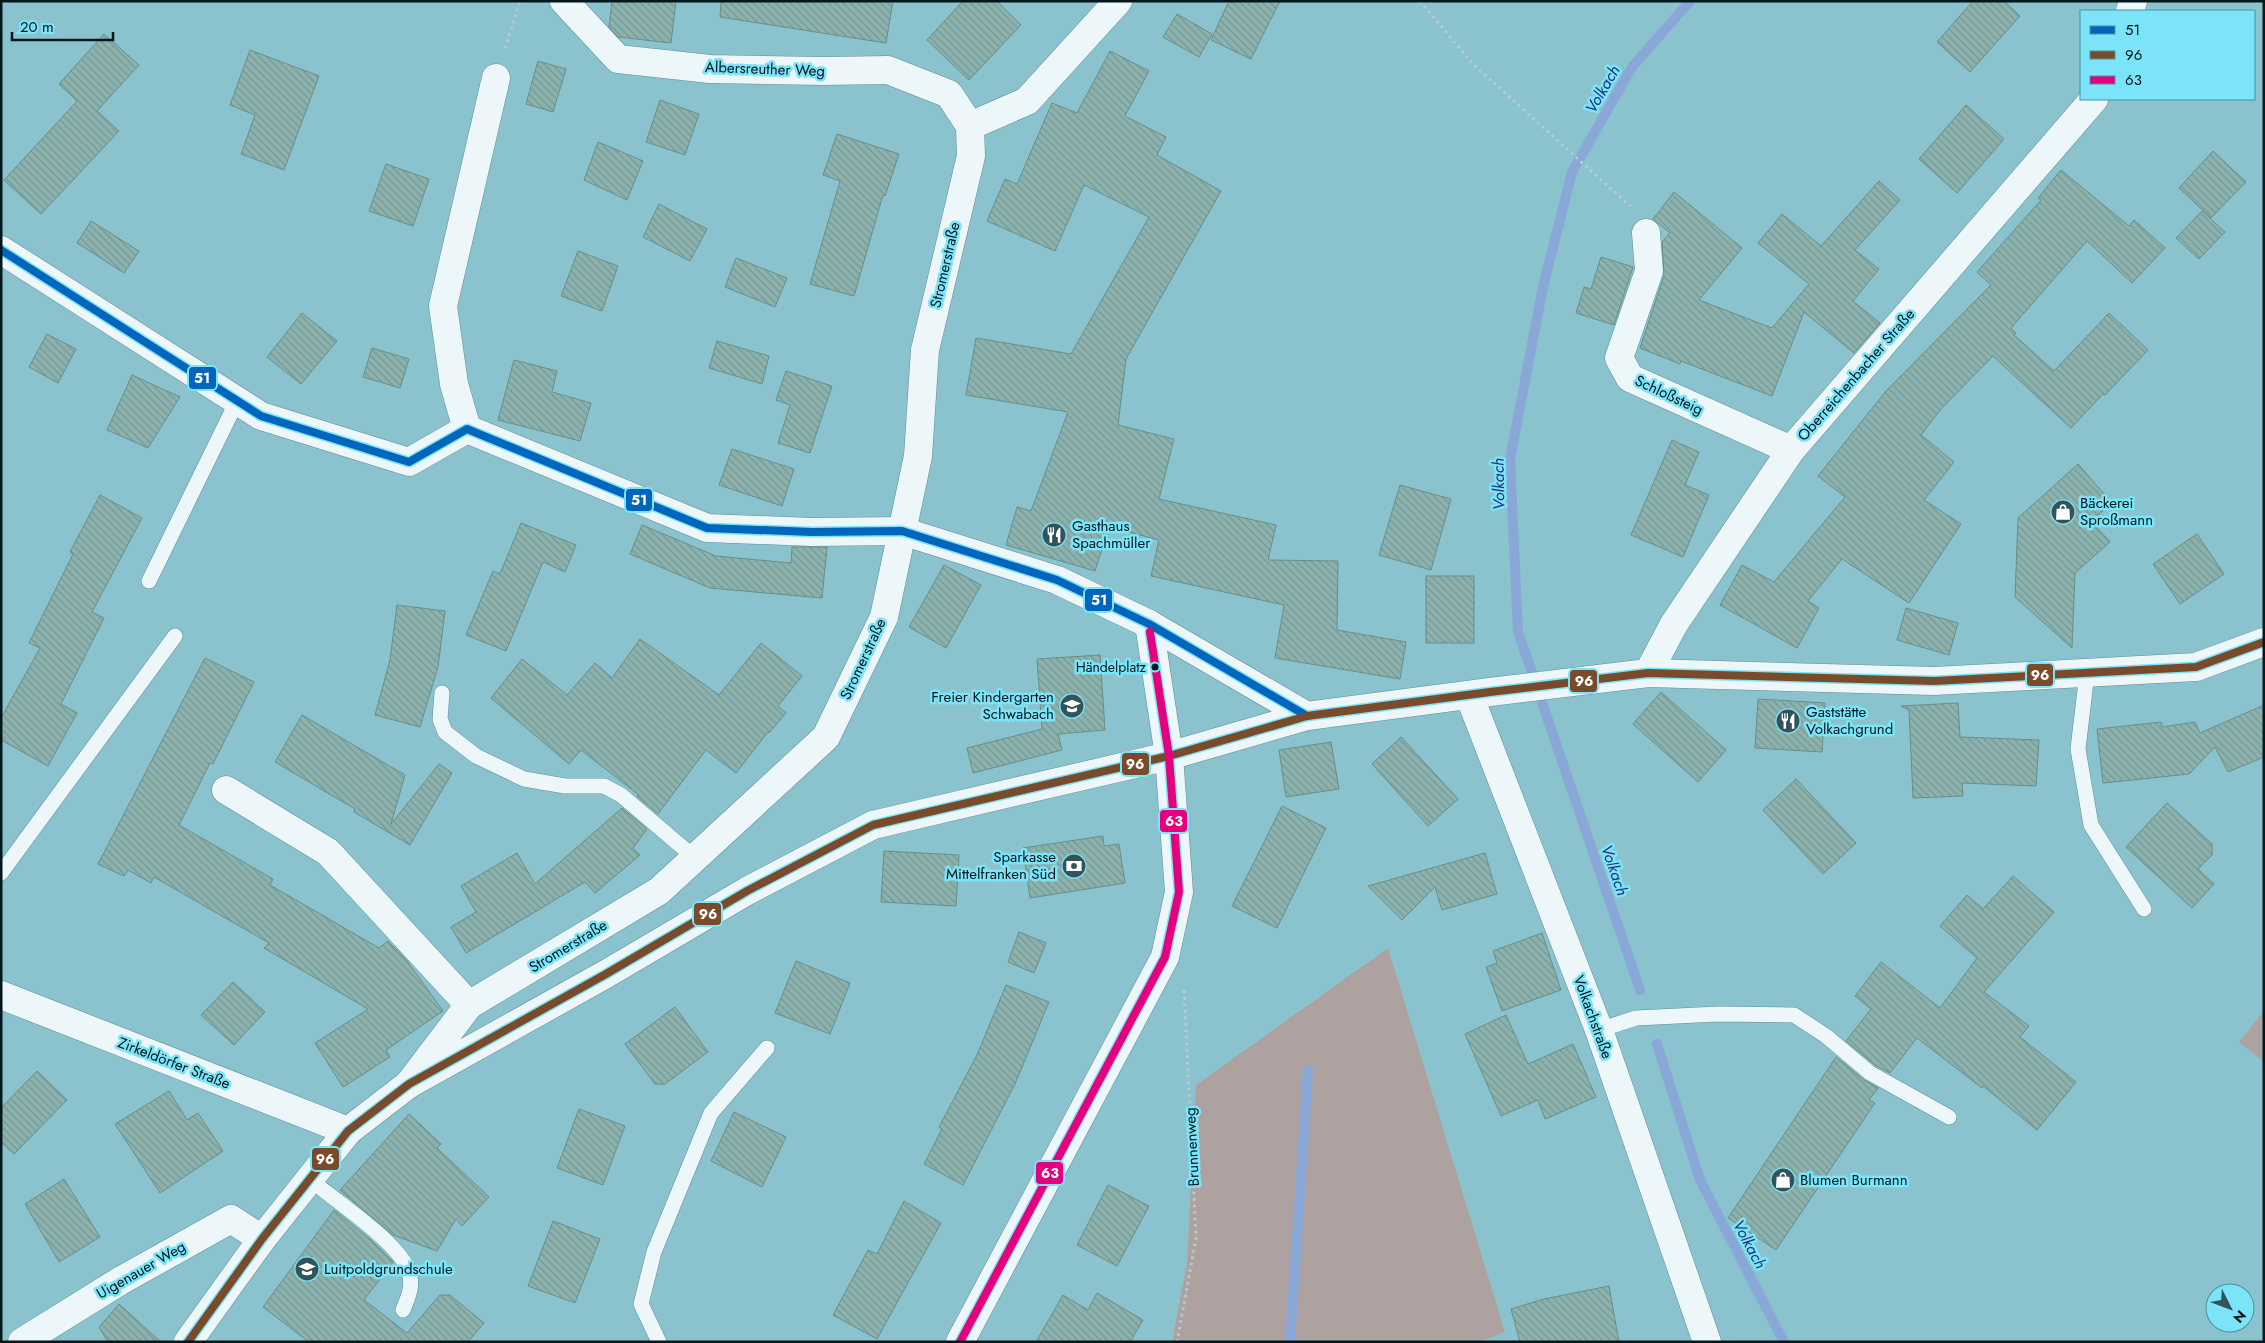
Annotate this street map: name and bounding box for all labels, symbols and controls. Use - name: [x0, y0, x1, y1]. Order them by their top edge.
- scale bar: [12, 10, 114, 42]
- legend: [2080, 10, 2255, 100]
- text: 20 m: [20, 16, 54, 38]
- text: 51: [2125, 19, 2140, 41]
- text: 96: [2125, 44, 2142, 66]
- street label: Albersreuther Weg: [705, 56, 825, 82]
- water label: Volkach: [1579, 61, 1625, 118]
- text: 63: [2125, 69, 2142, 91]
- street label: Stromerstraße: [924, 220, 966, 310]
- street label: Oberreichenbacher Straße: [1792, 304, 1920, 446]
- line badge: 51: [188, 366, 217, 390]
- text: 51: [194, 368, 210, 388]
- street label: Schloßsteig: [1631, 370, 1707, 420]
- water label: Volkach: [1487, 458, 1510, 510]
- line badge: 51: [625, 488, 653, 512]
- text: 51: [631, 490, 647, 510]
- place label: Bäckerei Sproßmann: [2080, 492, 2153, 531]
- shop icon: Bäckerei Sproßmann: [2050, 499, 2076, 525]
- place label: Gasthaus Spachmüller: [1072, 515, 1151, 554]
- restaurant icon: Gasthaus Spachmüller: [1041, 522, 1067, 548]
- line badge: 51: [1084, 588, 1113, 612]
- text: 51: [1091, 590, 1107, 610]
- street label: Stromerstraße: [834, 614, 892, 703]
- place label: Händelplatz: [1076, 657, 1147, 677]
- marker: Händelplatz: [1150, 662, 1160, 672]
- line badge: 96: [2026, 663, 2054, 687]
- text: 96: [2031, 665, 2049, 685]
- line badge: 96: [1569, 669, 1598, 693]
- text: 96: [1575, 671, 1593, 691]
- place label: Freier Kindergarten Schwabach: [931, 686, 1054, 725]
- school or university icon: Freier Kindergarten Schwabach: [1059, 693, 1085, 719]
- place label: Gaststätte Volkachgrund: [1806, 701, 1893, 740]
- restaurant icon: Gaststätte Volkachgrund: [1775, 708, 1801, 734]
- line badge: 96: [1121, 752, 1150, 776]
- text: 96: [1126, 754, 1144, 774]
- line badge: 63: [1159, 809, 1188, 833]
- text: 63: [1165, 811, 1183, 831]
- water label: Volkach: [1595, 842, 1634, 899]
- place label: Sparkasse Mittelfranken Süd: [946, 846, 1056, 885]
- bank icon: Sparkasse Mittelfranken Süd: [1061, 853, 1087, 879]
- line badge: 96: [693, 902, 722, 926]
- text: 96: [699, 904, 717, 924]
- street label: Stromerstraße: [525, 914, 611, 978]
- street label: Volkachstraße: [1568, 972, 1618, 1062]
- street label: Zirkeldörfer Straße: [115, 1031, 234, 1095]
- street label: Brunnenweg: [1179, 1107, 1205, 1187]
- line badge: 96: [311, 1147, 340, 1171]
- text: 96: [316, 1149, 334, 1169]
- line badge: 63: [1035, 1161, 1064, 1185]
- text: 63: [1041, 1163, 1059, 1183]
- shop icon: Blumen Burmann: [1770, 1167, 1796, 1193]
- place label: Blumen Burmann: [1800, 1169, 1908, 1191]
- water label: Volkach: [1727, 1216, 1772, 1273]
- street label: Uigenauer Weg: [92, 1236, 190, 1304]
- school or university icon: Luitpoldgrundschule: [294, 1256, 320, 1282]
- place label: Luitpoldgrundschule: [324, 1258, 453, 1280]
- north arrow: [2205, 1283, 2255, 1333]
- text: N: [2229, 1306, 2251, 1328]

